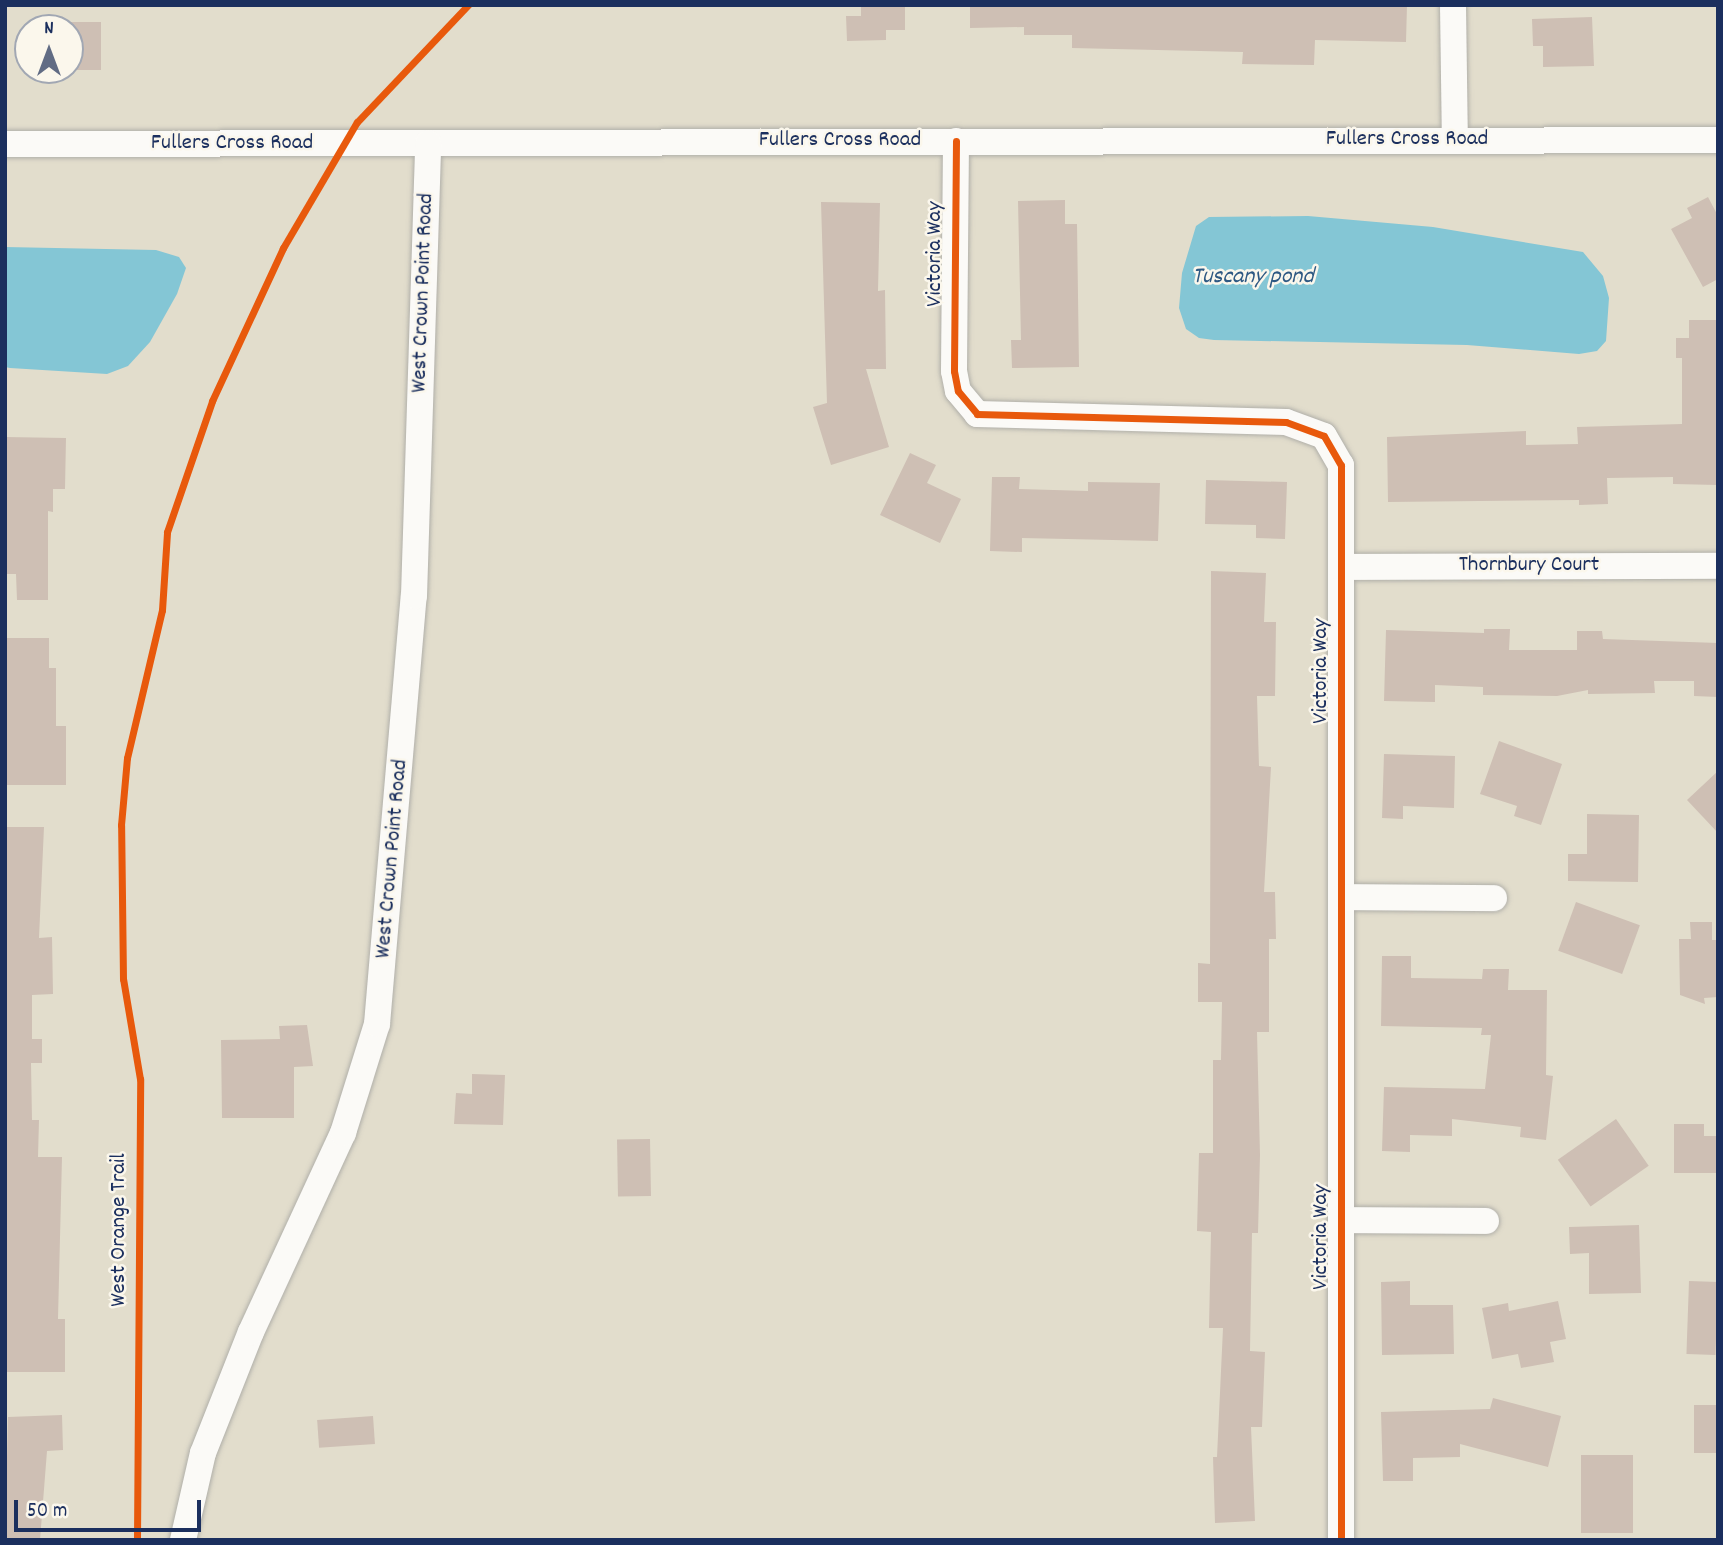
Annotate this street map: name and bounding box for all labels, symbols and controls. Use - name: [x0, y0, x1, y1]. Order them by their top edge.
- north arrow: [14, 14, 84, 84]
- text: N: [44, 16, 54, 43]
- street label: Fullers Cross Road: [1326, 126, 1488, 154]
- street label: Fullers Cross Road: [759, 127, 921, 155]
- street label: Fullers Cross Road: [151, 130, 313, 158]
- street label: West Crown Point Road: [407, 193, 441, 393]
- street label: Victoria Way: [922, 201, 950, 307]
- water label: Tuscany pond: [1192, 264, 1314, 292]
- street label: Thornbury Court: [1459, 552, 1599, 580]
- street label: Victoria Way: [1308, 618, 1336, 724]
- street label: West Crown Point Road: [371, 758, 415, 960]
- street label: West Orange Trail: [106, 1153, 134, 1307]
- street label: Victoria Way: [1308, 1184, 1336, 1290]
- scale bar: [18, 1486, 205, 1530]
- text: 50 m: [27, 1497, 67, 1527]

